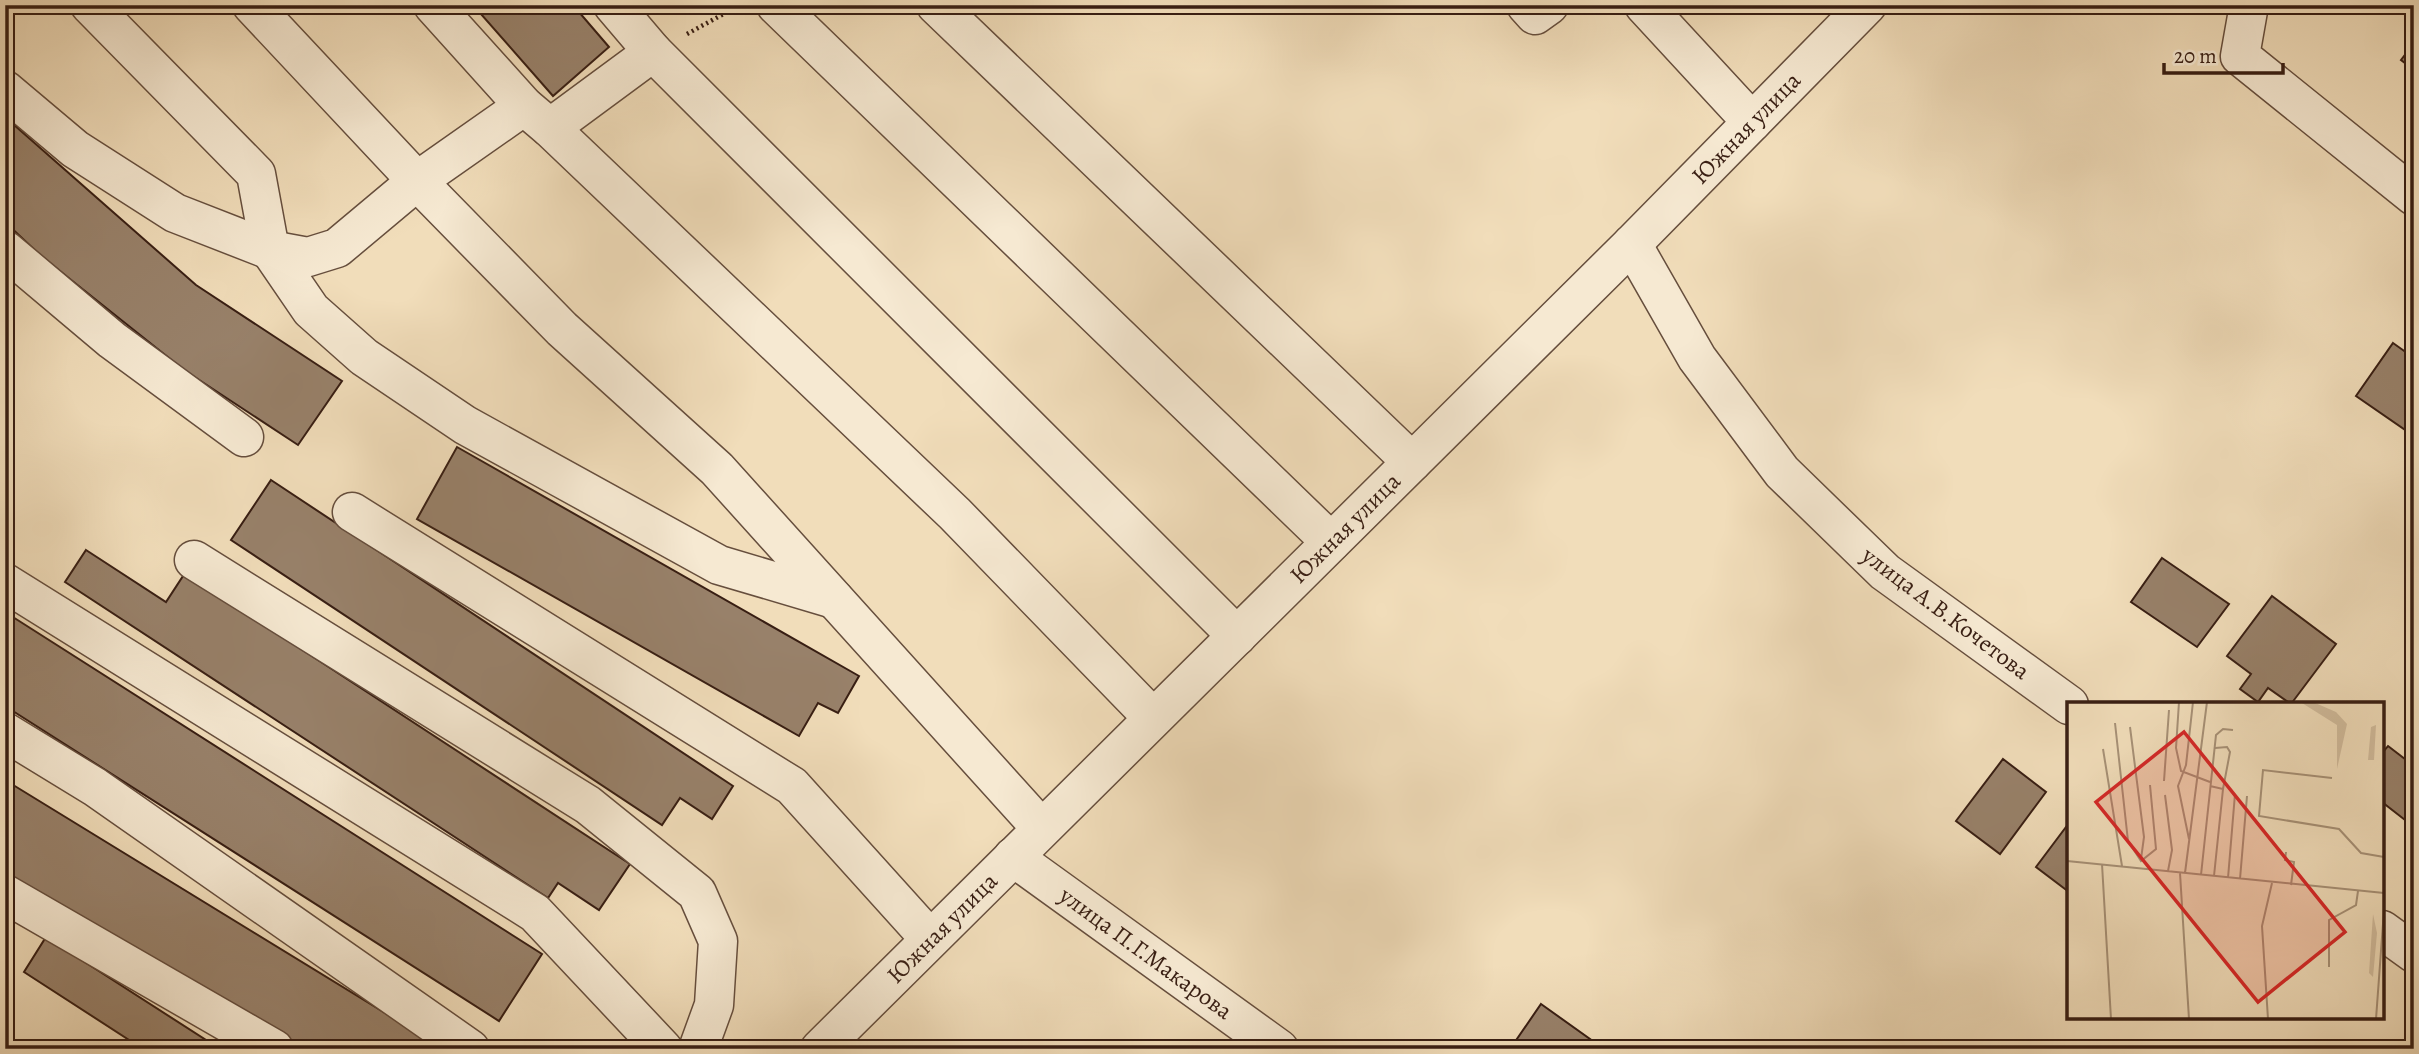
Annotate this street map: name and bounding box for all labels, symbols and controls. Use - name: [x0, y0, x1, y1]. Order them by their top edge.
- scale bar: [2164, 32, 2282, 76]
- text: 20 m: [2174, 42, 2217, 70]
- street label: Южная улица: [1684, 65, 1808, 191]
- street label: Южная улица: [1283, 466, 1407, 590]
- street label: улица А.В.Кочетова: [1855, 539, 2036, 687]
- inset map: [2067, 702, 2384, 1019]
- street label: Южная улица: [880, 866, 1004, 990]
- street label: улица П.Г.Макарова: [1052, 879, 1239, 1027]

